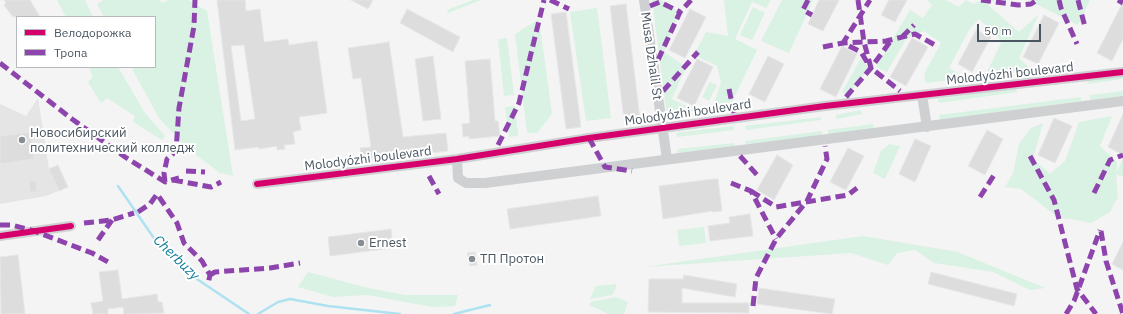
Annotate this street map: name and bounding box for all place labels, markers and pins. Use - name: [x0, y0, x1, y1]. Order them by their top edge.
- place label: Новосибирский политехнический колледж: [30, 125, 194, 156]
- marker: Новосибирский политехнический колледж: [17, 135, 27, 145]
- place label: Ernest: [369, 235, 407, 251]
- marker: Ernest: [356, 238, 366, 248]
- place label: ТП Протон: [480, 251, 544, 267]
- marker: ТП Протон: [467, 254, 477, 264]

